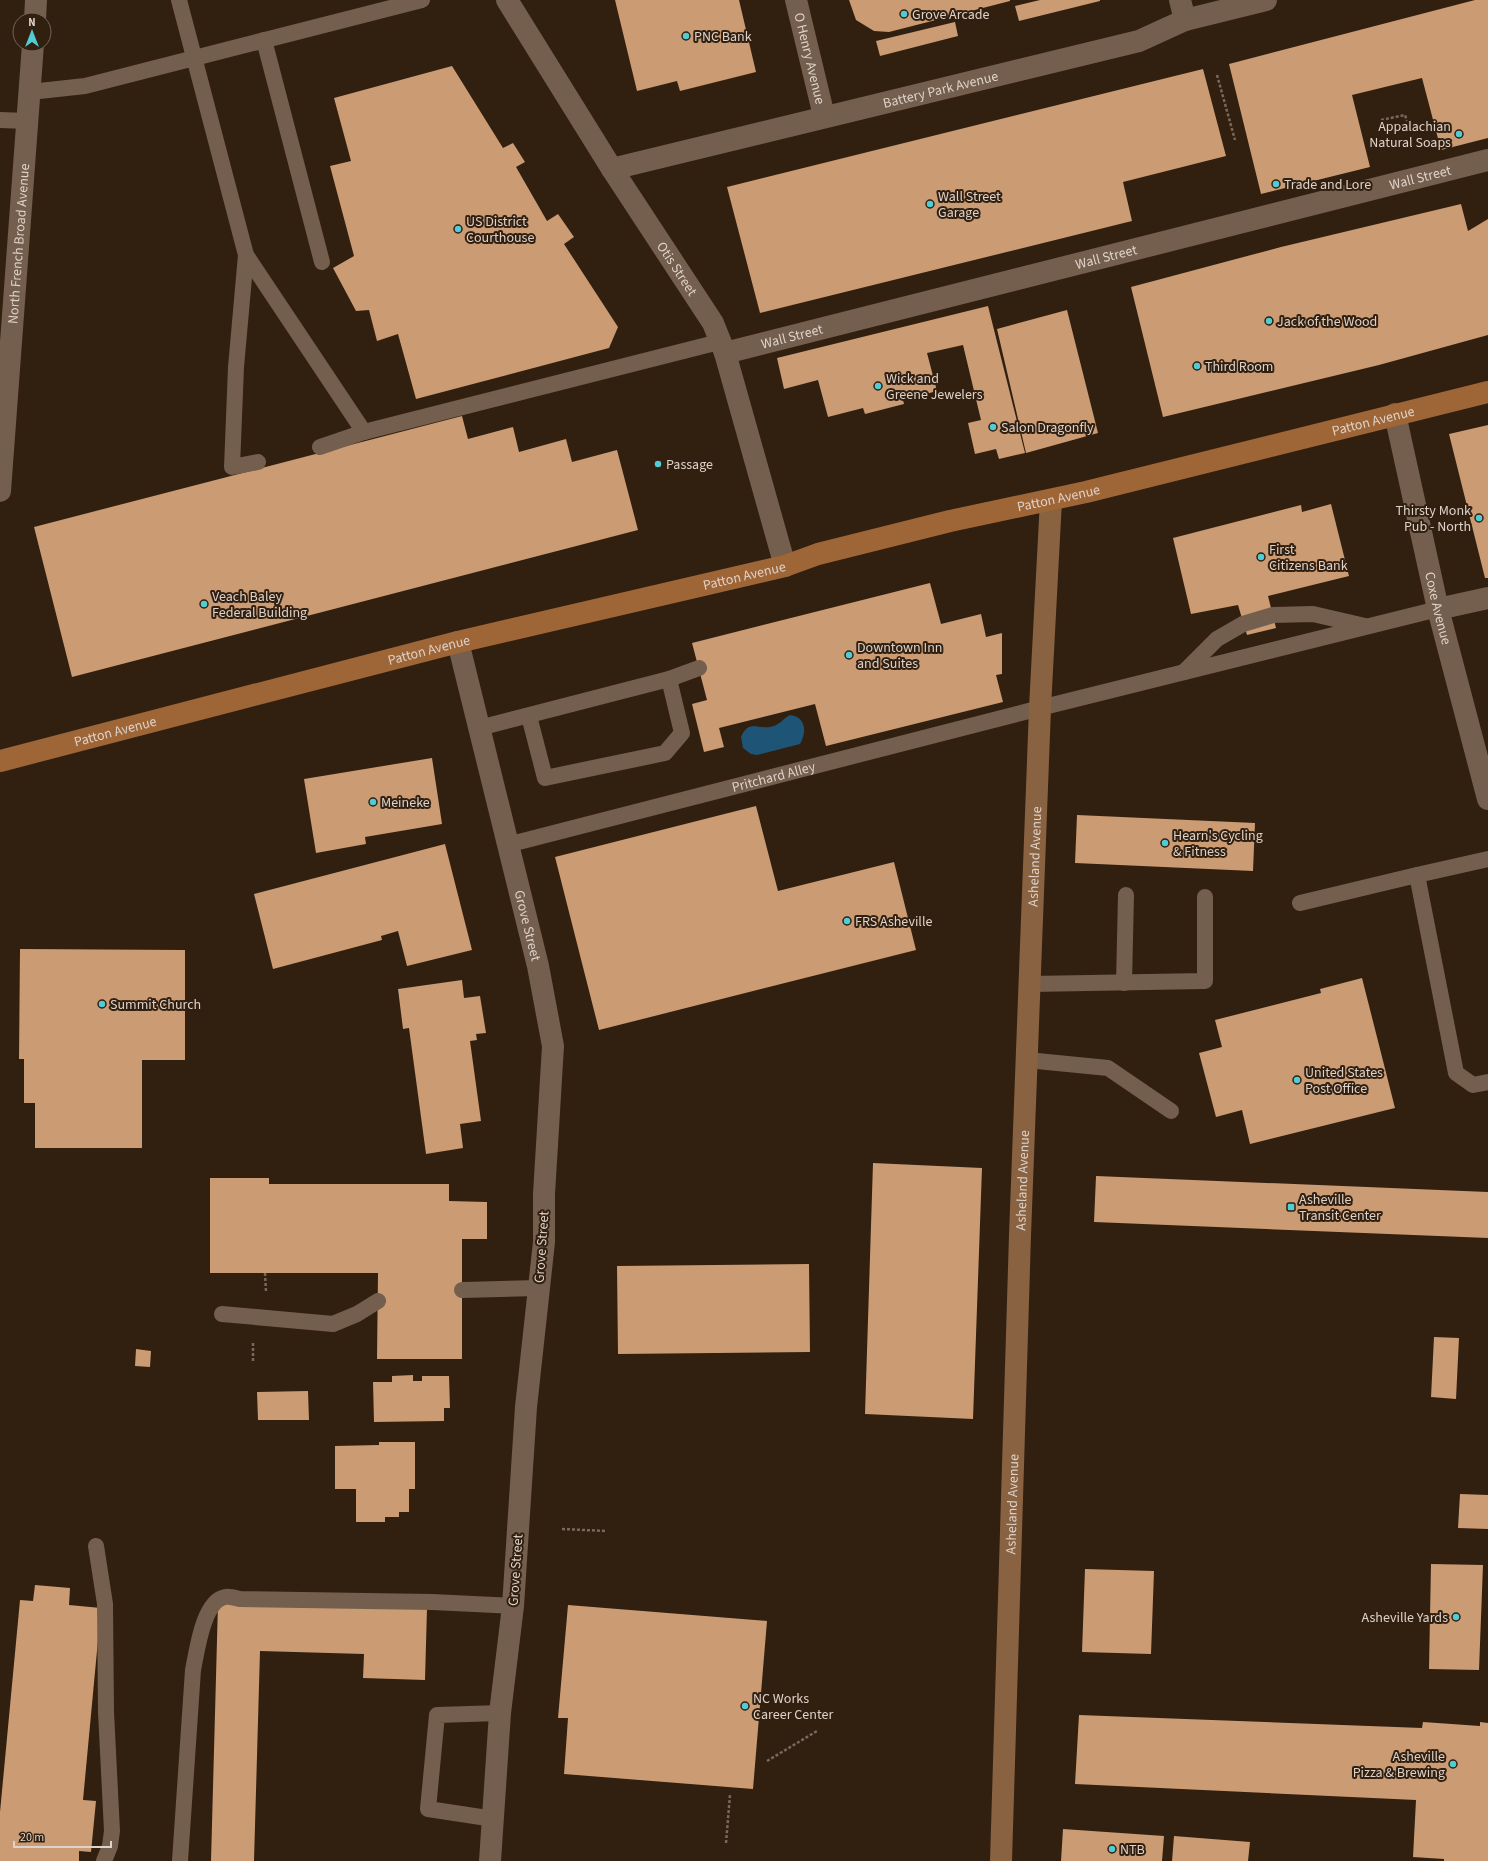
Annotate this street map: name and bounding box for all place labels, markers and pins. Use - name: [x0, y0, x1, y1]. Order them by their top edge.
- place label: Grove Arcade: [912, 5, 990, 25]
- marker: Grove Arcade: [899, 9, 909, 19]
- place label: PNC Bank: [694, 27, 752, 47]
- marker: PNC Bank: [681, 31, 691, 41]
- place label: Appalachian Natural Soaps: [1369, 117, 1451, 153]
- marker: Appalachian Natural Soaps: [1454, 129, 1464, 139]
- place label: Trade and Lore: [1284, 175, 1371, 195]
- marker: Trade and Lore: [1271, 179, 1281, 189]
- place label: Wall Street Garage: [938, 187, 1001, 223]
- marker: Wall Street Garage: [925, 199, 935, 209]
- place label: US District Courthouse: [466, 212, 534, 248]
- marker: US District Courthouse: [453, 224, 463, 234]
- place label: Jack of the Wood: [1277, 312, 1377, 332]
- marker: Jack of the Wood: [1264, 316, 1274, 326]
- place label: Third Room: [1205, 357, 1273, 377]
- marker: Third Room: [1192, 361, 1202, 371]
- place label: Wick and Greene Jewelers: [886, 369, 983, 405]
- marker: Wick and Greene Jewelers: [873, 381, 883, 391]
- place label: Salon Dragonfly: [1001, 418, 1094, 438]
- marker: Salon Dragonfly: [988, 422, 998, 432]
- place label: Passage: [666, 455, 713, 475]
- marker: Passage: [653, 459, 663, 469]
- place label: Thirsty Monk Pub - North: [1396, 501, 1471, 537]
- marker: Thirsty Monk Pub - North: [1474, 513, 1484, 523]
- place label: First Citizens Bank: [1269, 540, 1348, 576]
- marker: First Citizens Bank: [1256, 552, 1266, 562]
- place label: Veach Baley Federal Building: [212, 587, 307, 623]
- marker: Veach Baley Federal Building: [199, 599, 209, 609]
- place label: Downtown Inn and Suites: [857, 638, 942, 674]
- marker: Downtown Inn and Suites: [844, 650, 854, 660]
- place label: Meineke: [381, 793, 430, 813]
- marker: Meineke: [368, 797, 378, 807]
- place label: Hearn's Cycling & Fitness: [1173, 826, 1263, 862]
- marker: Hearn's Cycling & Fitness: [1160, 838, 1170, 848]
- place label: FRS Asheville: [855, 912, 933, 932]
- marker: FRS Asheville: [842, 916, 852, 926]
- place label: Summit Church: [110, 995, 201, 1015]
- marker: Summit Church: [97, 999, 107, 1009]
- place label: United States Post Office: [1305, 1063, 1383, 1099]
- marker: United States Post Office: [1292, 1075, 1302, 1085]
- place label: Asheville Transit Center: [1299, 1190, 1381, 1226]
- marker: Asheville Transit Center: [1286, 1202, 1296, 1212]
- place label: Asheville Yards: [1362, 1608, 1448, 1628]
- marker: Asheville Yards: [1451, 1612, 1461, 1622]
- place label: NC Works Career Center: [753, 1689, 833, 1725]
- marker: NC Works Career Center: [740, 1701, 750, 1711]
- place label: Asheville Pizza & Brewing: [1353, 1747, 1445, 1783]
- marker: Asheville Pizza & Brewing: [1448, 1759, 1458, 1769]
- place label: NTB: [1120, 1840, 1145, 1860]
- marker: NTB: [1107, 1844, 1117, 1854]

